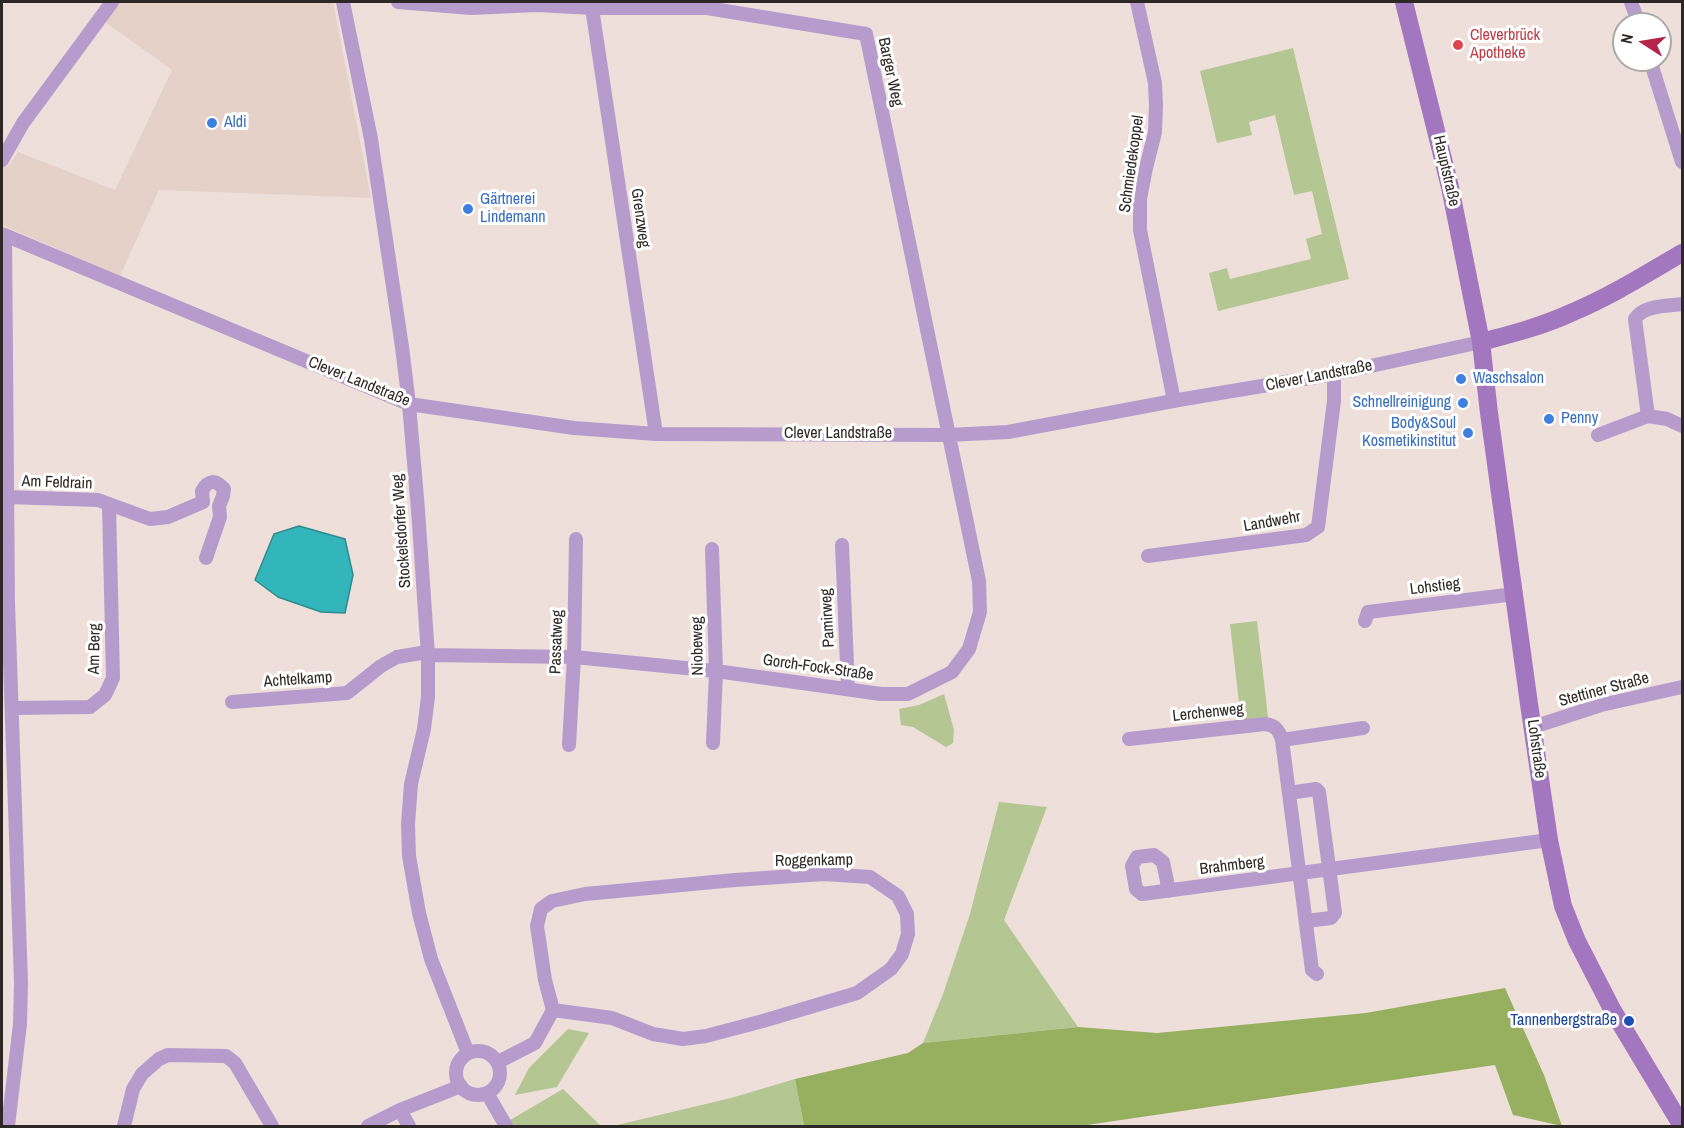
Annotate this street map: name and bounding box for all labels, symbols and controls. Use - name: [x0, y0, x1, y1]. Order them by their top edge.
- north arrow: [1612, 12, 1672, 72]
- place label: Cleverbrück Apotheke: [1470, 26, 1540, 64]
- text: N: [1615, 32, 1638, 46]
- street label: Barger Weg: [873, 36, 907, 108]
- marker: Cleverbrück Apotheke: [1451, 38, 1465, 52]
- place label: Aldi: [224, 113, 247, 133]
- street label: Schmiedekoppel: [1116, 114, 1148, 214]
- marker: Aldi: [205, 116, 219, 130]
- street label: Hauptstraße: [1429, 134, 1463, 208]
- street label: Grenzweg: [626, 187, 654, 249]
- place label: Gärtnerei Lindemann: [480, 190, 546, 228]
- marker: Gärtnerei Lindemann: [461, 202, 475, 216]
- street label: Clever Landstraße: [305, 353, 413, 411]
- street label: Clever Landstraße: [1264, 356, 1374, 396]
- place label: Waschsalon: [1473, 369, 1544, 389]
- marker: Waschsalon: [1454, 372, 1468, 386]
- place label: Schnellreinigung: [1353, 393, 1451, 413]
- marker: Schnellreinigung: [1456, 396, 1470, 410]
- place label: Penny: [1561, 409, 1598, 429]
- marker: Penny: [1542, 412, 1556, 426]
- place label: Body&Soul Kosmetikinstitut: [1362, 414, 1456, 452]
- street label: Clever Landstraße: [784, 424, 892, 444]
- marker: Body&Soul Kosmetikinstitut: [1461, 426, 1475, 440]
- street label: Am Feldrain: [21, 472, 93, 494]
- street label: Stockelsdorfer Weg: [388, 473, 416, 589]
- street label: Landwehr: [1242, 508, 1302, 536]
- street label: Lohstieg: [1409, 574, 1461, 600]
- street label: Pamirweg: [817, 588, 839, 648]
- street label: Passatweg: [546, 610, 568, 674]
- street label: Niobeweg: [688, 616, 708, 676]
- street label: Am Berg: [85, 623, 105, 675]
- street label: Gorch-Fock-Straße: [761, 651, 875, 685]
- street label: Achtelkamp: [263, 668, 333, 692]
- street label: Stettiner Straße: [1557, 669, 1651, 711]
- street label: Lerchenweg: [1171, 700, 1245, 726]
- street label: Lohstraße: [1522, 718, 1550, 780]
- street label: Roggenkamp: [775, 851, 853, 871]
- street label: Brahmberg: [1199, 853, 1265, 879]
- place label: Tannenbergstraße: [1510, 1011, 1617, 1031]
- marker: Tannenbergstraße: [1622, 1014, 1636, 1028]

